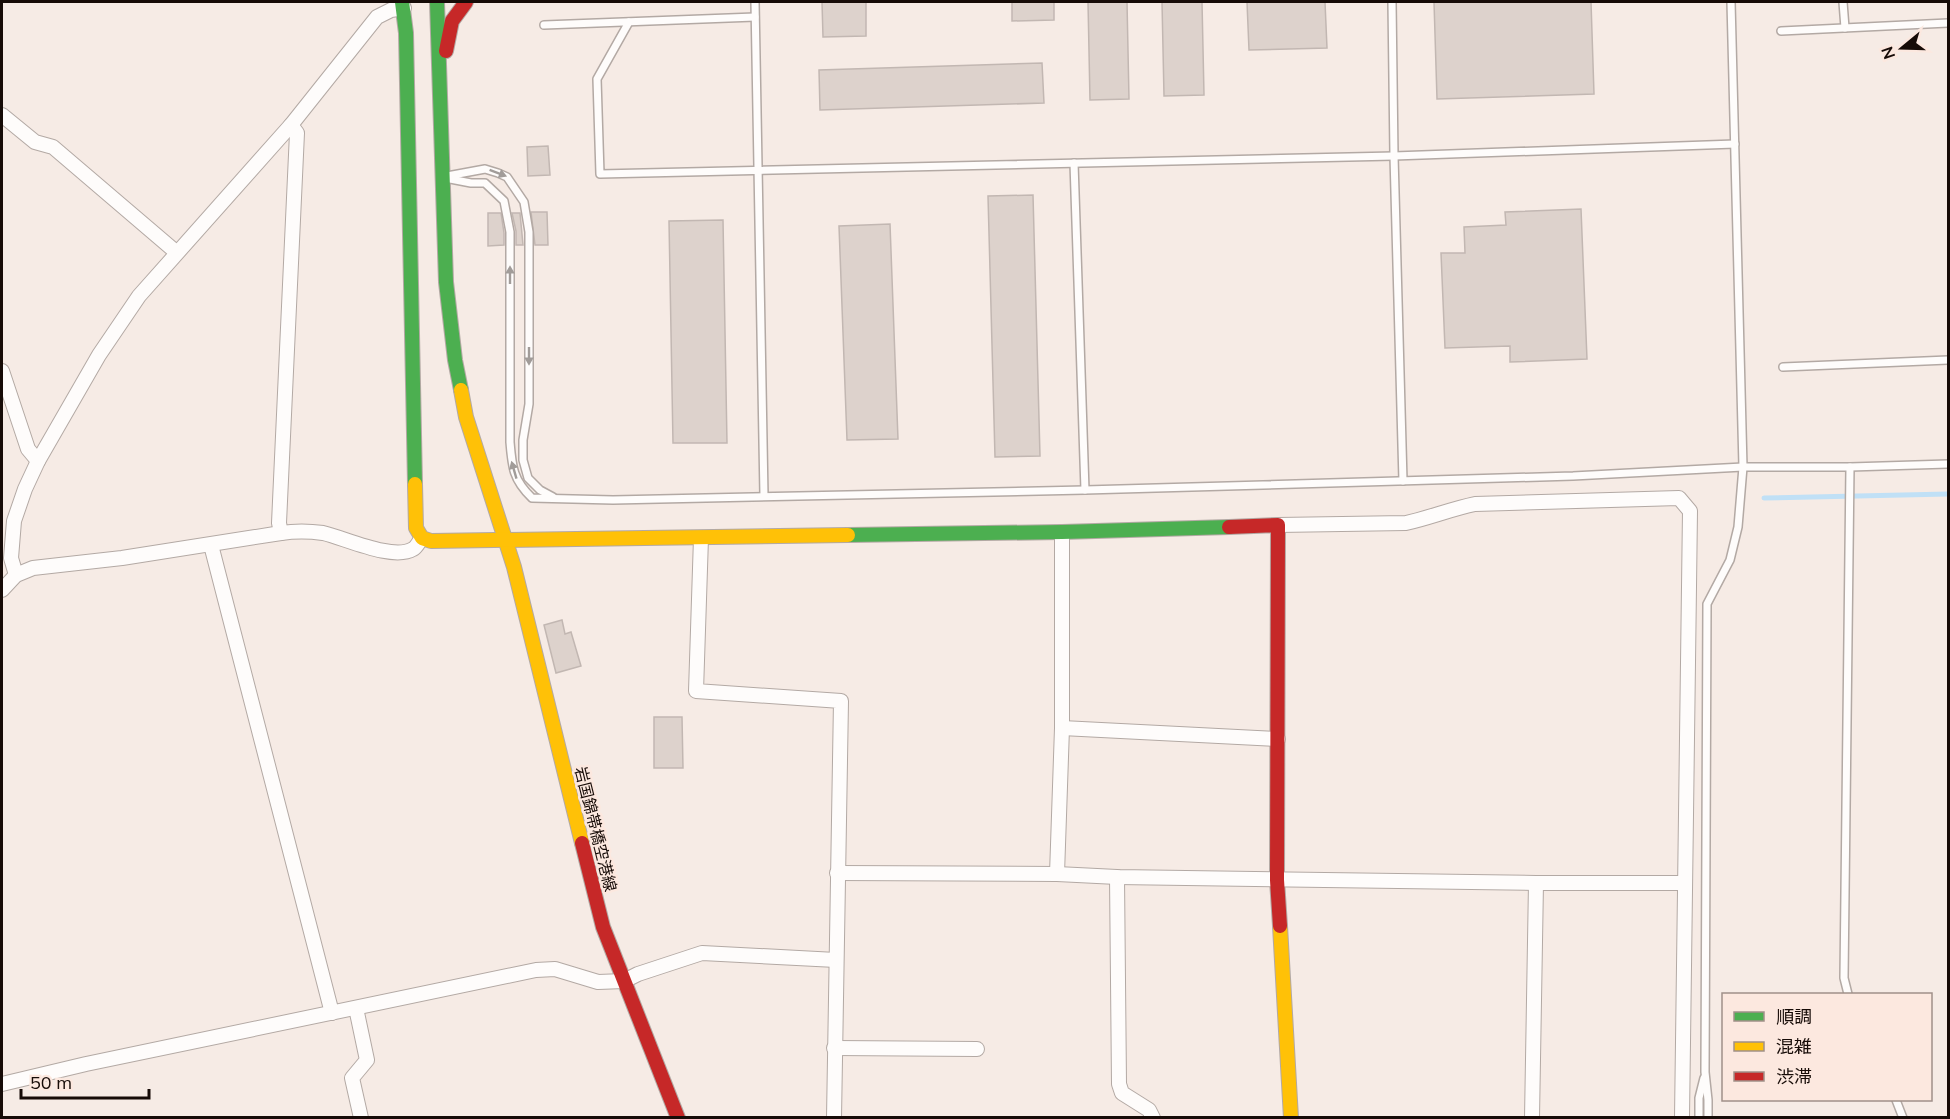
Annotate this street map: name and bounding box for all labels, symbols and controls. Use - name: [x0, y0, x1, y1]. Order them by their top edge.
- north arrow: [1872, 18, 1932, 78]
- text: N: [1876, 44, 1899, 62]
- one-way arrow: [489, 169, 507, 179]
- one-way arrow: [505, 266, 515, 285]
- one-way arrow: [524, 347, 534, 366]
- one-way arrow: [509, 461, 519, 479]
- street label: 岩国錦帯橋空港線: [571, 764, 621, 894]
- legend: [1722, 993, 1932, 1101]
- text: 順調: [1776, 1005, 1812, 1028]
- text: 混雑: [1776, 1035, 1812, 1058]
- scale bar: [21, 1062, 148, 1100]
- text: 渋滞: [1776, 1065, 1812, 1088]
- text: 50 m: [30, 1071, 72, 1094]

